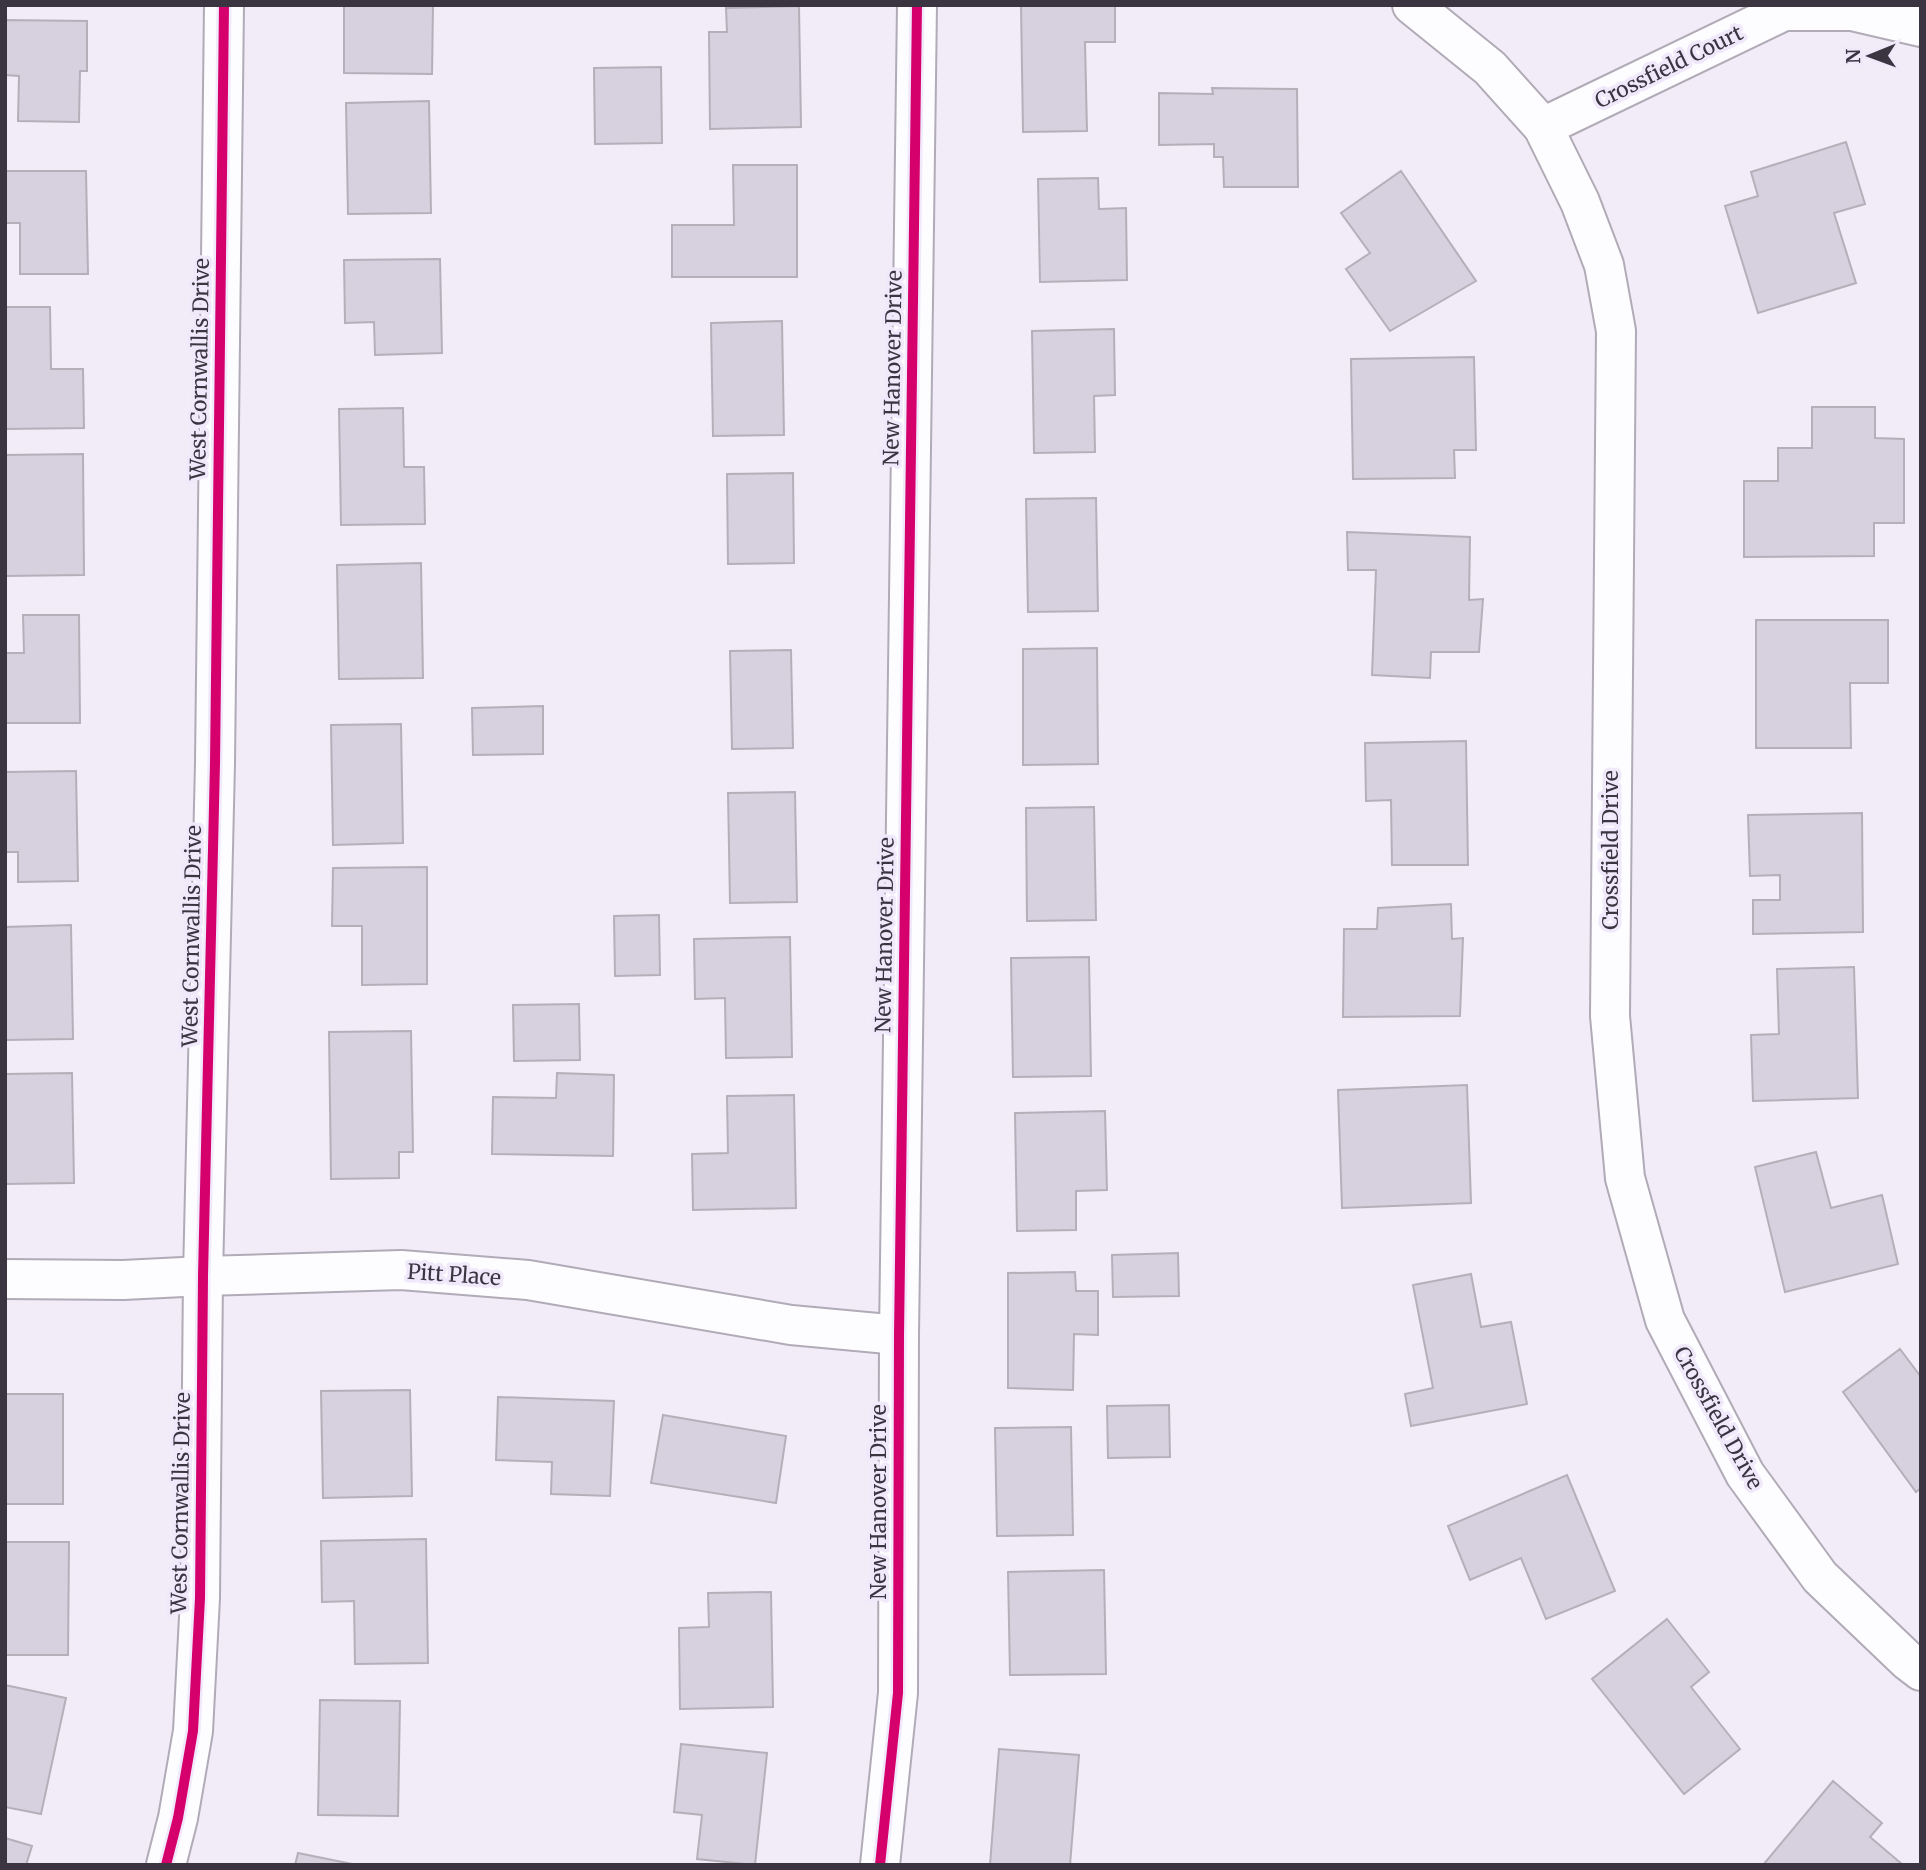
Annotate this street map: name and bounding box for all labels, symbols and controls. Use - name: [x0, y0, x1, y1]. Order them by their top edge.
- street label: Crossfield Court: [1590, 19, 1747, 114]
- north arrow: [1835, 21, 1905, 91]
- text: N: [1841, 49, 1865, 64]
- street label: West Cornwallis Drive: [184, 258, 215, 481]
- street label: New Hanover Drive: [877, 270, 908, 466]
- street label: Crossfield Drive: [1597, 770, 1624, 930]
- street label: West Cornwallis Drive: [176, 825, 207, 1048]
- street label: New Hanover Drive: [869, 837, 900, 1033]
- street label: Pitt Place: [406, 1258, 502, 1291]
- street label: Crossfield Drive: [1668, 1341, 1769, 1494]
- street label: West Cornwallis Drive: [165, 1392, 196, 1615]
- street label: New Hanover Drive: [865, 1404, 892, 1600]

